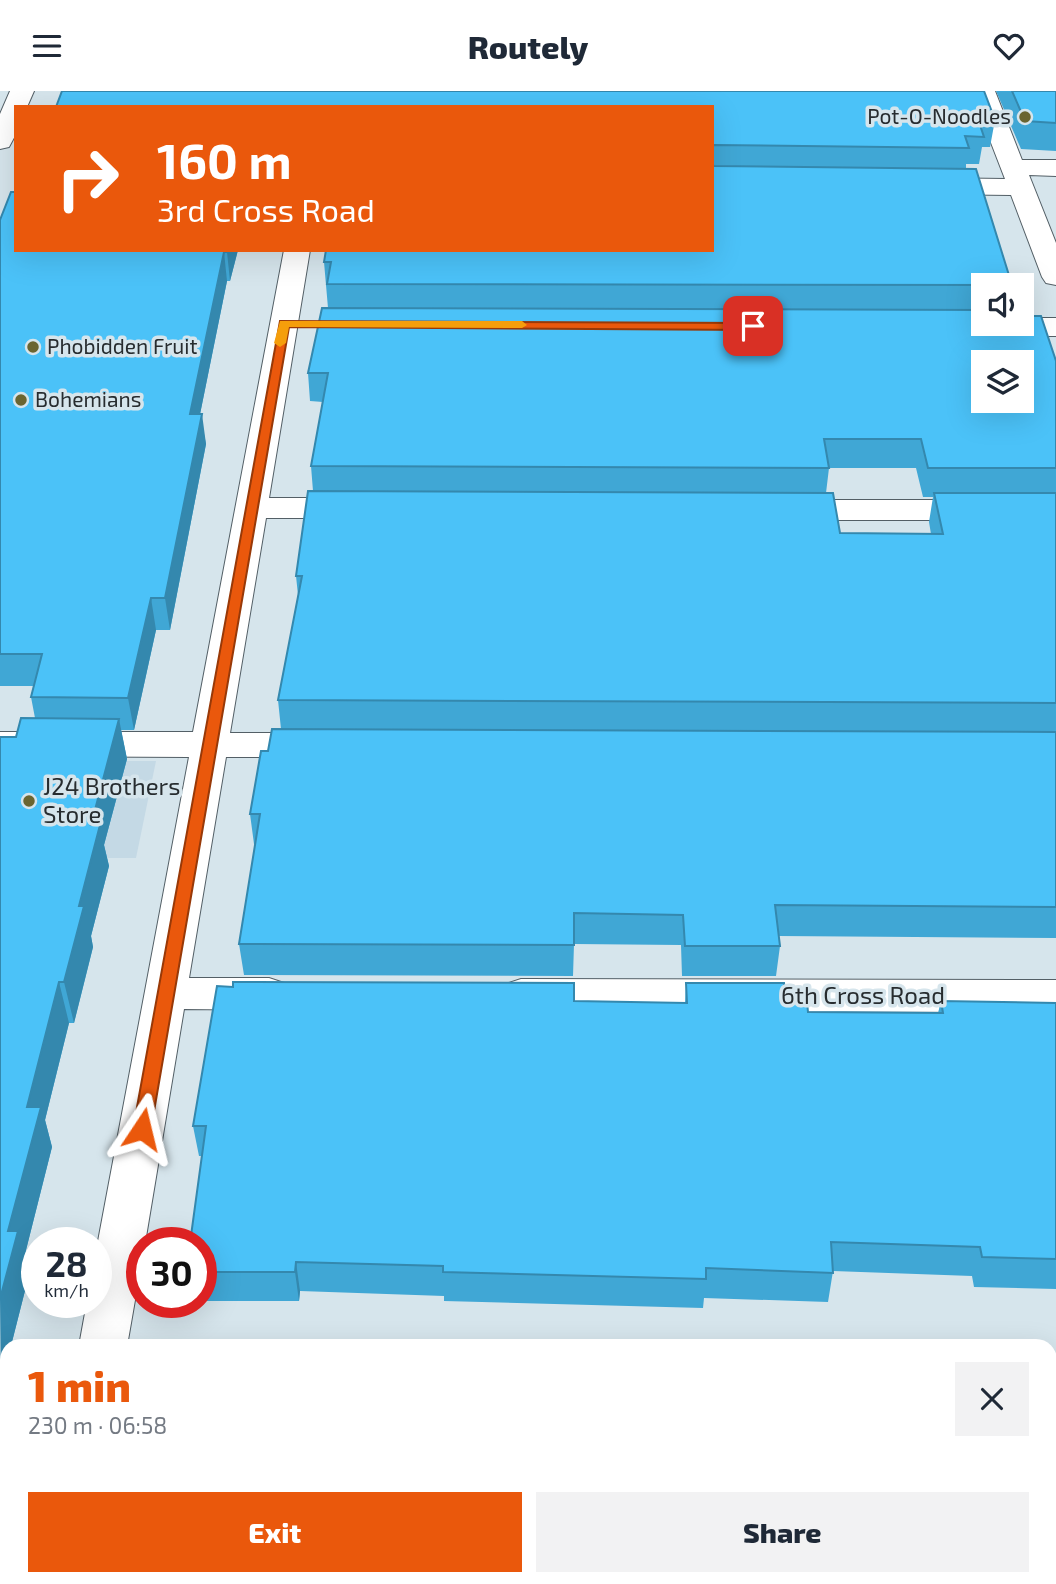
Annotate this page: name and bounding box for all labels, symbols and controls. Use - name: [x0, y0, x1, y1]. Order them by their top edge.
- icon: menu: [28, 27, 66, 65]
- text: Routely: [468, 27, 588, 65]
- icon: heart: [990, 27, 1028, 65]
- place label: Pot-O-Noodles: [867, 103, 1011, 128]
- marker: Pot-O-Noodles: [1017, 109, 1033, 125]
- text: 160 m: [157, 130, 292, 189]
- icon: right: [42, 133, 133, 224]
- text: 3rd Cross Road: [157, 190, 375, 228]
- map controls: [971, 273, 1034, 413]
- button: sound: [971, 273, 1034, 336]
- pin: [723, 296, 783, 356]
- icon: arrive: [734, 307, 772, 345]
- place label: Phobidden Fruit: [47, 333, 198, 358]
- marker: Phobidden Fruit: [25, 339, 41, 355]
- button: layers: [971, 350, 1034, 413]
- place label: Bohemians: [35, 386, 141, 411]
- marker: Bohemians: [13, 392, 29, 408]
- place label: J24 Brothers Store: [43, 771, 180, 828]
- marker: J24 Brothers Store: [21, 793, 37, 809]
- street label: 6th Cross Road: [781, 980, 945, 1009]
- position arrow: [105, 1092, 179, 1166]
- speed limit sign: 30: [126, 1227, 217, 1318]
- text: 28: [45, 1242, 88, 1284]
- text: km/h: [44, 1279, 89, 1301]
- text: 1 min: [28, 1360, 131, 1410]
- button: close: [955, 1362, 1029, 1436]
- text: 230 m · 06:58: [28, 1411, 167, 1439]
- button: Exit: [28, 1492, 522, 1572]
- button: Share: [536, 1492, 1029, 1572]

